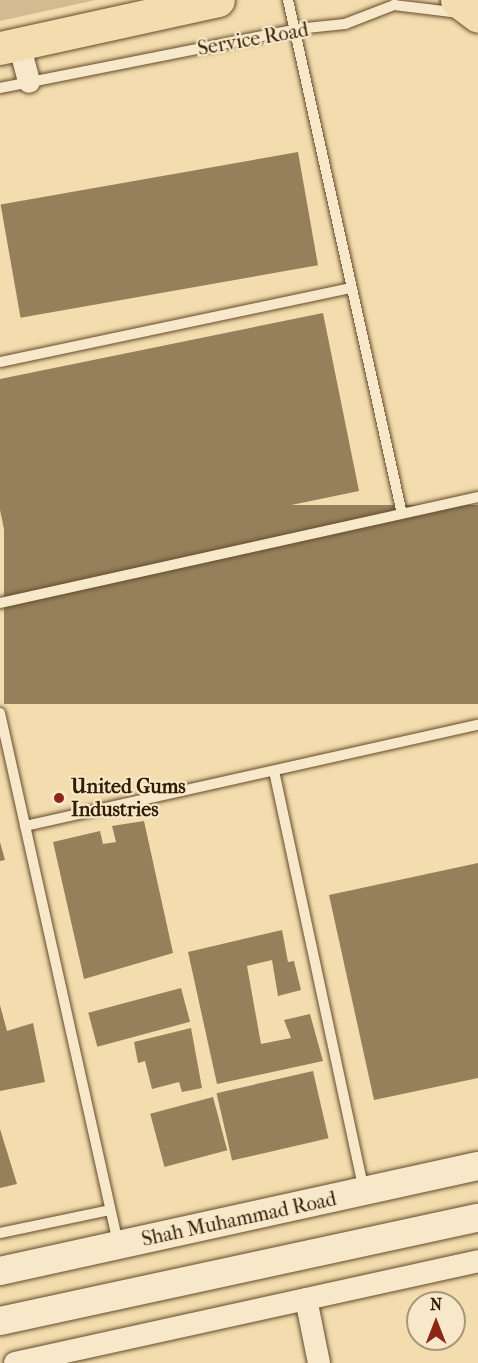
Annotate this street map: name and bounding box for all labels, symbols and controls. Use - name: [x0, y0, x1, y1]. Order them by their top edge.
- street label: Service Road: [196, 17, 310, 61]
- place label: United Gums Industries: [71, 774, 186, 821]
- marker: United Gums Industries: [52, 791, 66, 805]
- street label: Shah Muhammad Road: [139, 1187, 339, 1251]
- north arrow: [406, 1291, 466, 1351]
- text: N: [430, 1295, 442, 1314]

